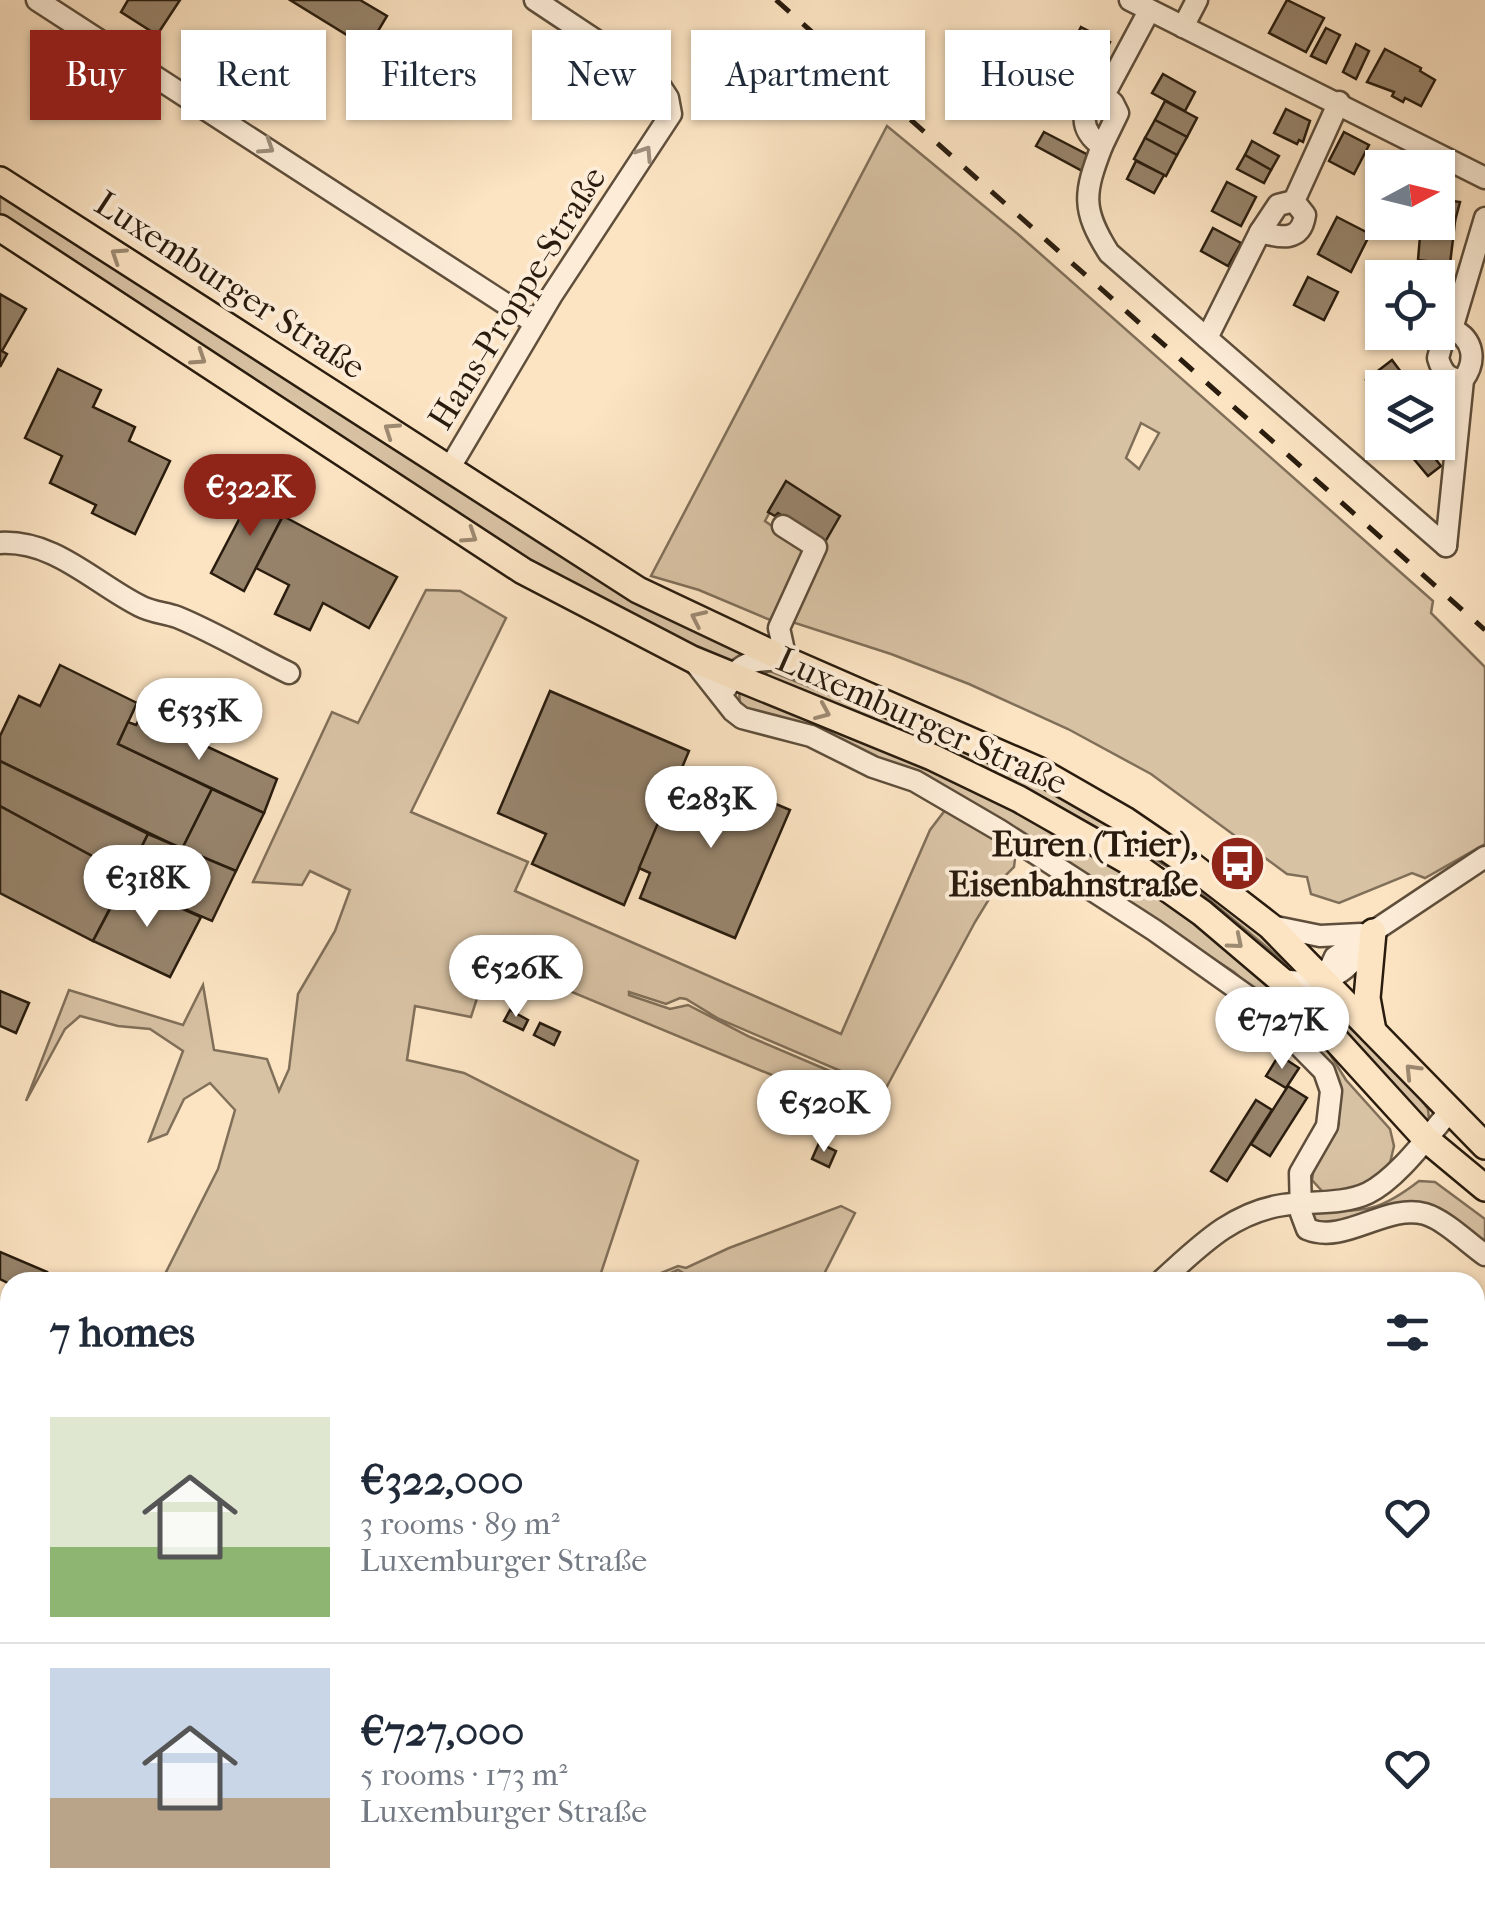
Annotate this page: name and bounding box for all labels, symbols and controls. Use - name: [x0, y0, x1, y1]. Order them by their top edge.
- chip: Buy: [30, 30, 161, 120]
- chip: Rent: [181, 30, 326, 120]
- chip: Filters: [346, 30, 512, 120]
- chip: New: [532, 30, 671, 120]
- chip: Apartment: [691, 30, 925, 120]
- chip: House: [945, 30, 1110, 120]
- one-way arrow: [256, 135, 274, 154]
- one-way arrow: [633, 145, 652, 163]
- north arrow: [1365, 150, 1455, 240]
- map controls: [1365, 150, 1455, 460]
- street label: Hans-Proppe-Straße: [420, 159, 614, 437]
- street label: Luxemburger Straße: [87, 182, 373, 388]
- one-way arrow: [111, 248, 129, 267]
- button: locate: [1365, 260, 1455, 350]
- one-way arrow: [187, 346, 206, 364]
- button: layers: [1365, 370, 1455, 460]
- one-way arrow: [384, 424, 402, 443]
- pin: €322K: [180, 454, 320, 539]
- text: €322K: [206, 468, 294, 505]
- one-way arrow: [460, 524, 478, 543]
- one-way arrow: [690, 611, 708, 631]
- street label: Luxemburger Straße: [770, 638, 1074, 804]
- pin: €535K: [129, 678, 269, 763]
- text: €535K: [157, 692, 241, 729]
- one-way arrow: [812, 700, 830, 720]
- pin: €283K: [641, 766, 781, 851]
- text: €283K: [667, 780, 755, 817]
- place label: Euren (Trier), Eisenbahnstraße: [948, 824, 1199, 905]
- bus stop icon: Euren (Trier), Eisenbahnstraße: [1207, 834, 1267, 894]
- pin: €318K: [77, 845, 217, 930]
- text: €318K: [106, 859, 188, 896]
- one-way arrow: [1225, 930, 1243, 948]
- pin: €526K: [446, 935, 586, 1020]
- text: €526K: [471, 949, 561, 986]
- pin: €727K: [1212, 987, 1352, 1072]
- text: €727K: [1237, 1001, 1327, 1038]
- one-way arrow: [1406, 1065, 1424, 1083]
- pin: €520K: [754, 1070, 894, 1155]
- text: €520K: [779, 1084, 869, 1121]
- icon: filters: [1380, 1305, 1435, 1360]
- text: 7 homes: [50, 1308, 195, 1357]
- text: €322,000: [360, 1456, 524, 1505]
- icon: home: [130, 1457, 250, 1577]
- icon: heart: [1380, 1490, 1435, 1545]
- text: 3 rooms · 89 m²: [360, 1505, 560, 1542]
- text: Luxemburger Straße: [360, 1542, 647, 1579]
- text: €727,000: [360, 1707, 524, 1756]
- icon: home: [130, 1708, 250, 1828]
- icon: heart: [1380, 1741, 1435, 1796]
- text: 5 rooms · 173 m²: [360, 1756, 567, 1793]
- text: Luxemburger Straße: [360, 1793, 647, 1830]

